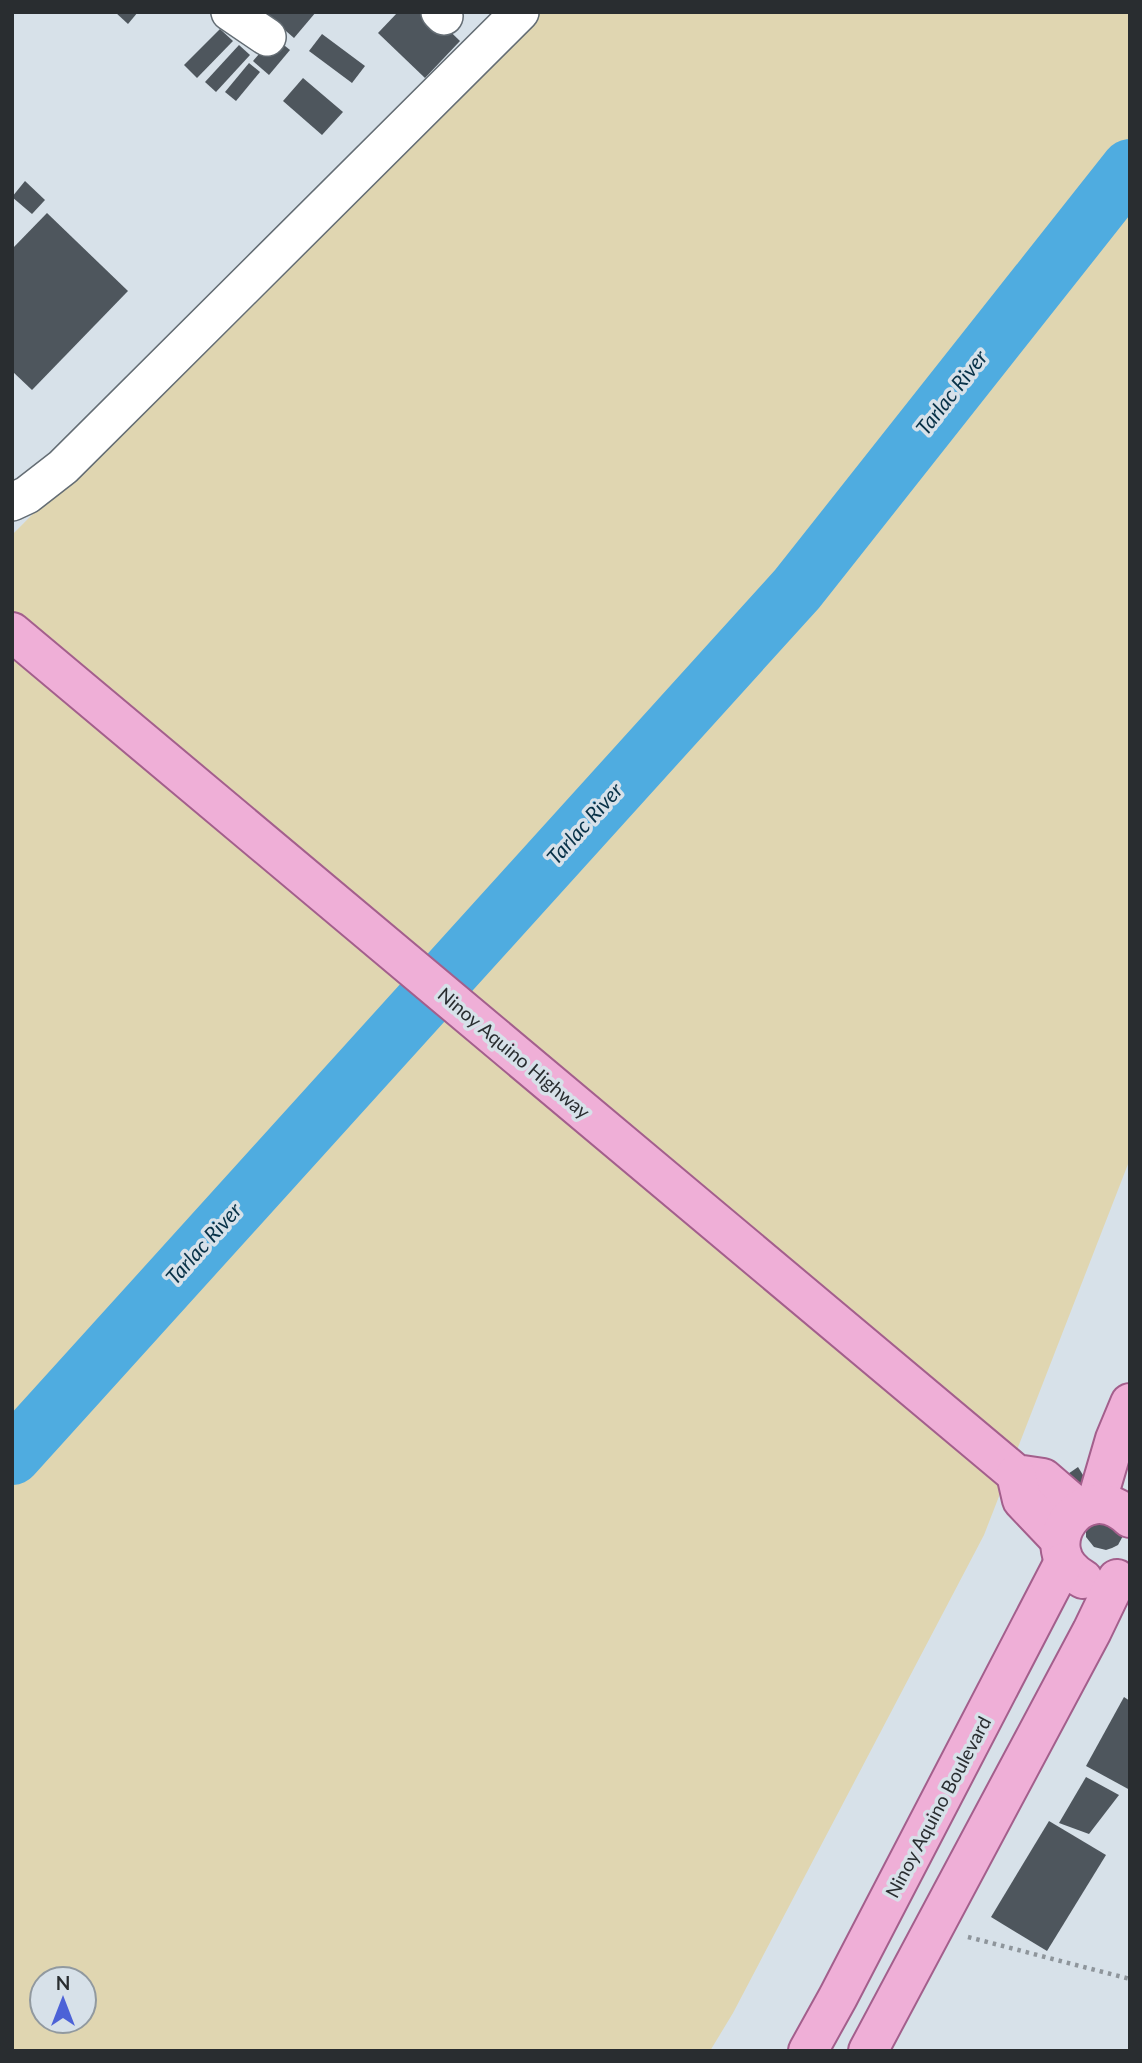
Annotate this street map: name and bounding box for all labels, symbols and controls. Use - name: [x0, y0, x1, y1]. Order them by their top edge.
- water label: Tarlac River: [910, 344, 992, 440]
- water label: Tarlac River: [541, 777, 627, 869]
- street label: Ninoy Aquino Highway: [434, 982, 595, 1123]
- water label: Tarlac River: [160, 1197, 246, 1289]
- street label: Ninoy Aquino Boulevard: [880, 1712, 995, 1901]
- north arrow: [28, 1965, 98, 2035]
- text: N: [56, 1971, 70, 1994]

